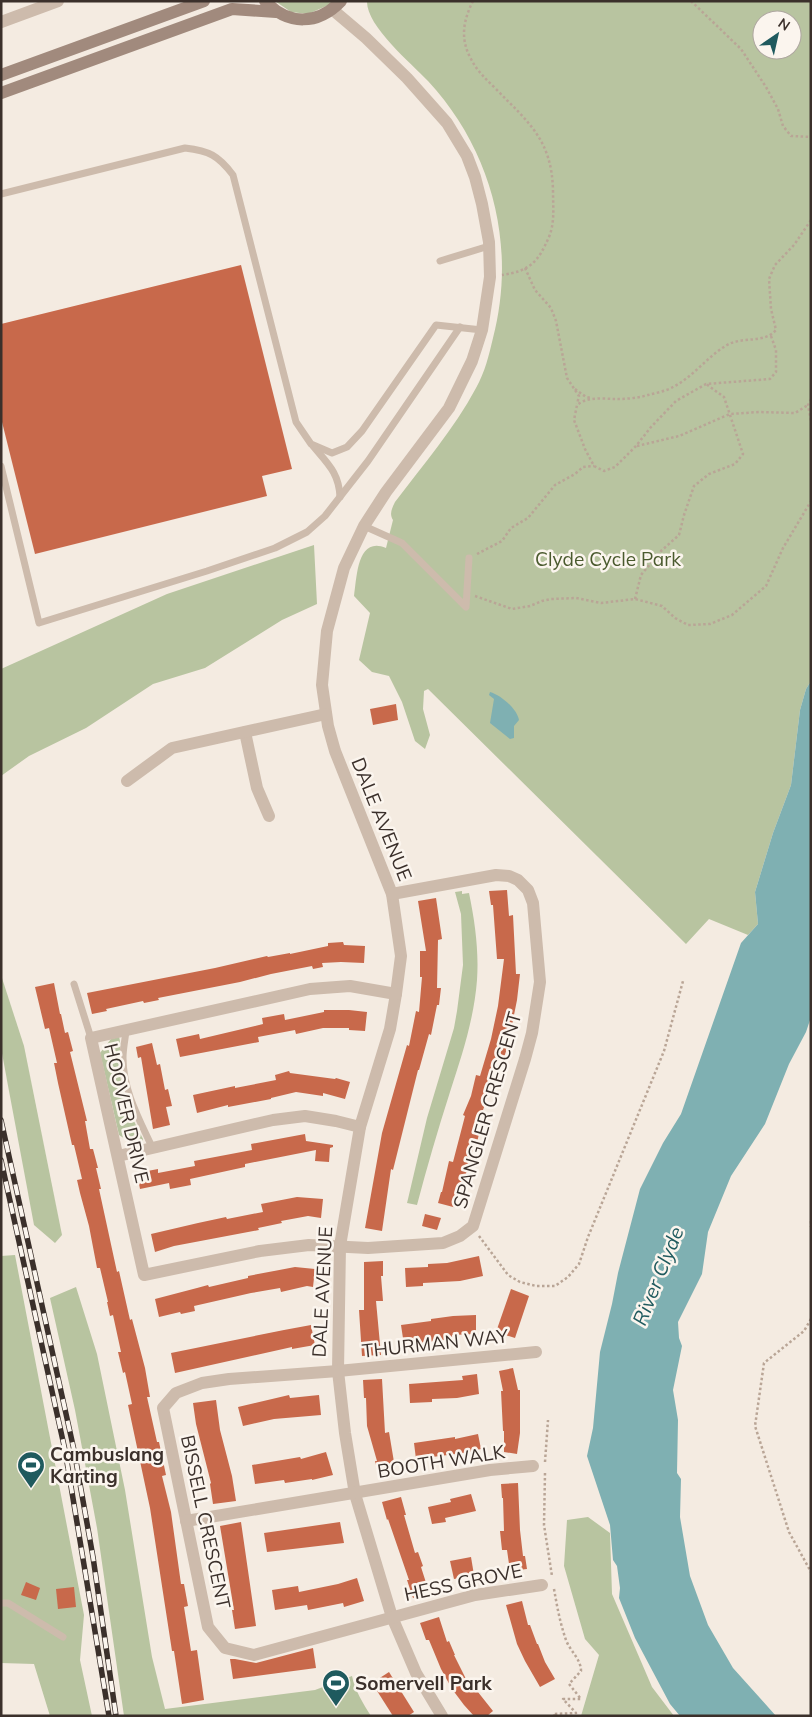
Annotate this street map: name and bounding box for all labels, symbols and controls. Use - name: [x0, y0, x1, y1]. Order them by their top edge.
- north arrow: [752, 10, 802, 60]
- text: N: [775, 14, 794, 35]
- park label: Clyde Cycle Park: [535, 547, 681, 571]
- street label: DALE AVENUE: [346, 754, 418, 884]
- street label: SPANGLER CRESCENT: [447, 1008, 527, 1211]
- street label: HOOVER DRIVE: [99, 1041, 155, 1185]
- water label: River Clyde: [626, 1223, 689, 1329]
- street label: DALE AVENUE: [307, 1226, 337, 1358]
- street label: THURMAN WAY: [361, 1323, 510, 1363]
- street label: BISSELL CRESCENT: [176, 1433, 236, 1612]
- street label: BOOTH WALK: [375, 1439, 507, 1483]
- place label: Cambuslang Karting: [50, 1442, 164, 1488]
- sports icon: Cambuslang Karting: [16, 1450, 46, 1489]
- street label: HESS GROVE: [402, 1558, 524, 1606]
- sports icon: Somervell Park: [321, 1668, 351, 1707]
- place label: Somervell Park: [355, 1671, 492, 1695]

